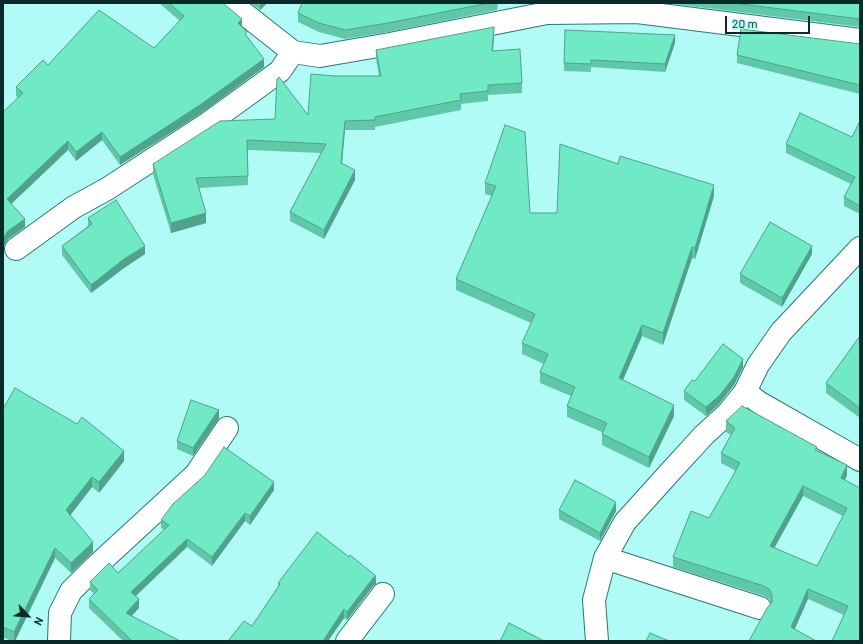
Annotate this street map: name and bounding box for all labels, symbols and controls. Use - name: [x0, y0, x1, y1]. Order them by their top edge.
- scale bar: [727, 8, 812, 34]
- text: 20 m: [732, 16, 758, 30]
- north arrow: [8, 596, 48, 636]
- text: N: [32, 615, 47, 628]

